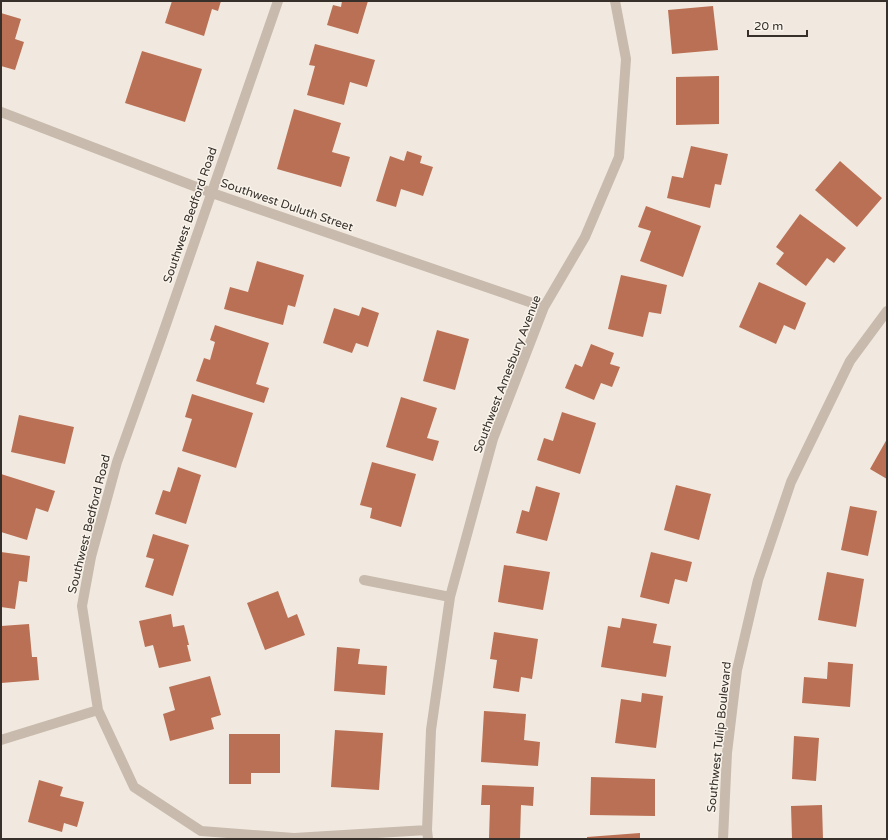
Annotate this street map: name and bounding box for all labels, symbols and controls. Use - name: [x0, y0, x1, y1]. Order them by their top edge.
- scale bar: [748, 12, 807, 38]
- text: 20 m: [754, 19, 783, 33]
- street label: Southwest Bedford Road: [160, 145, 220, 285]
- street label: Southwest Duluth Street: [219, 176, 355, 234]
- street label: Southwest Amesbury Avenue: [470, 293, 544, 455]
- street label: Southwest Bedford Road: [65, 453, 113, 595]
- street label: Southwest Tulip Boulevard: [704, 661, 734, 813]

